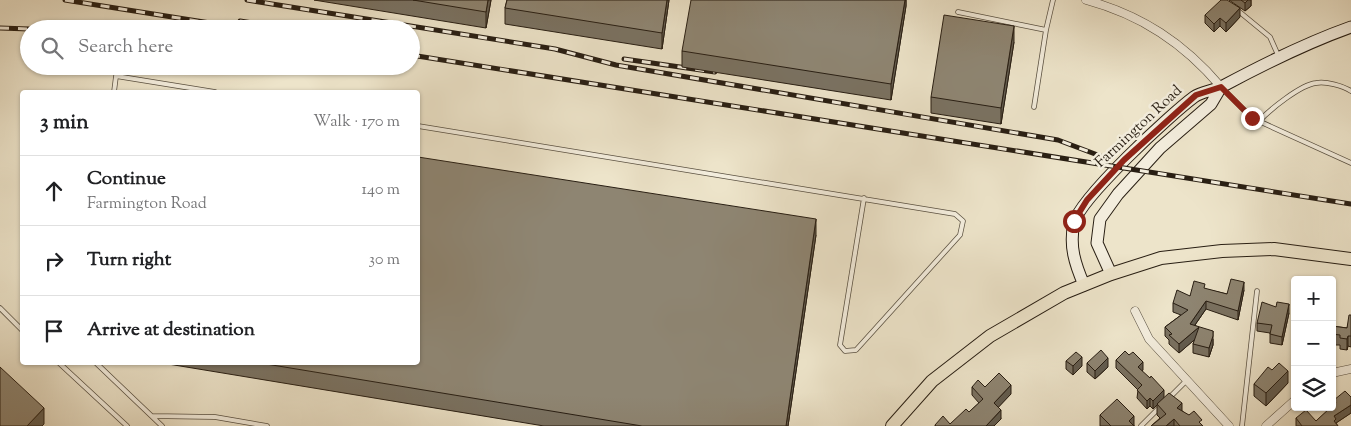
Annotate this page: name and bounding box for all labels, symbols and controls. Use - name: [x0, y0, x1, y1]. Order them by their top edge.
- search box: [20, 20, 420, 75]
- icon: search: [38, 34, 66, 62]
- text: Search here: [78, 34, 173, 61]
- street label: Farmington Road: [1091, 81, 1188, 173]
- route end: [1241, 107, 1264, 130]
- text: 3 min: [40, 108, 89, 138]
- text: Walk · 170 m: [313, 111, 400, 134]
- text: Continue: [87, 166, 166, 193]
- icon: ahead: [40, 177, 68, 205]
- text: 140 m: [362, 179, 400, 202]
- text: Farmington Road: [87, 193, 207, 216]
- route start: [1063, 210, 1086, 233]
- icon: right: [40, 247, 68, 275]
- text: Turn right: [87, 247, 171, 274]
- text: 30 m: [369, 249, 400, 272]
- map controls: [1291, 276, 1336, 411]
- button: +: [1291, 276, 1336, 321]
- icon: arrive: [40, 317, 68, 345]
- text: Arrive at destination: [87, 317, 255, 344]
- button: −: [1291, 321, 1336, 366]
- button: layers: [1291, 366, 1336, 411]

